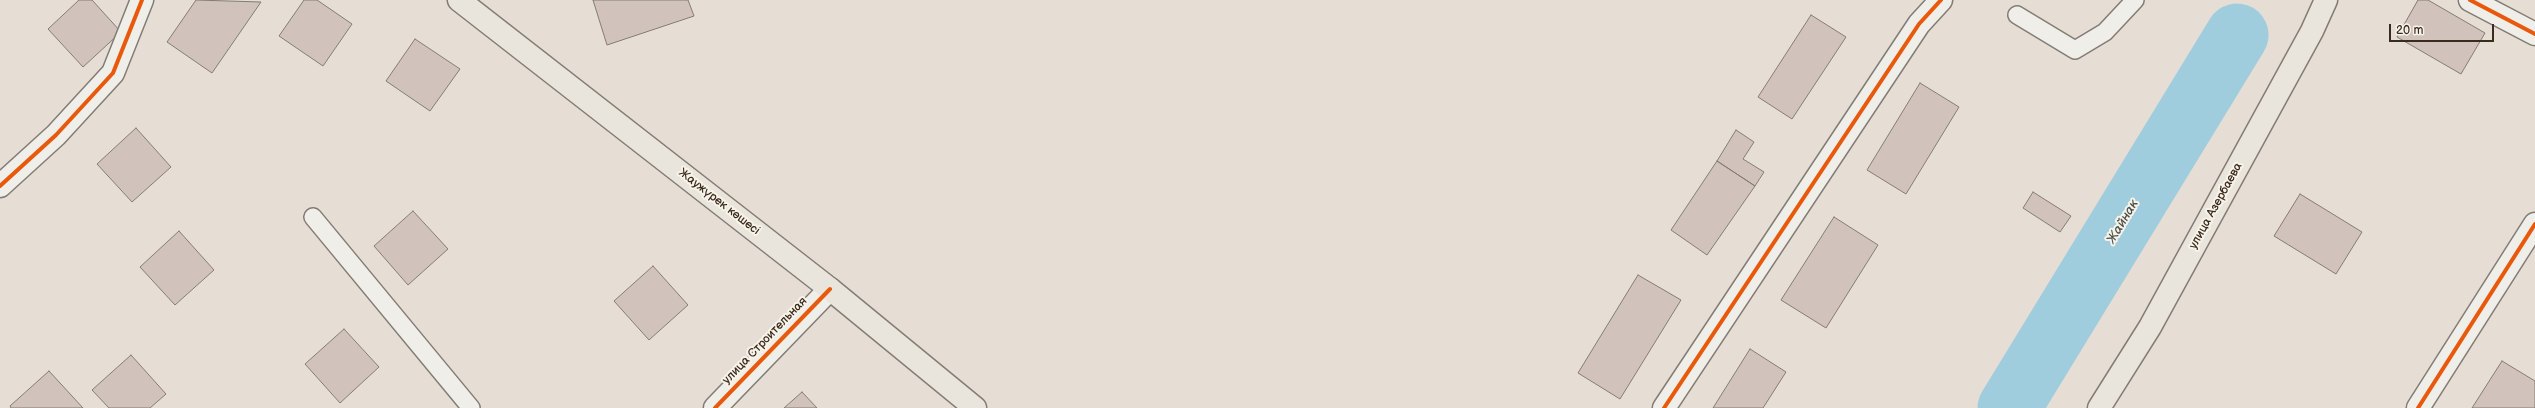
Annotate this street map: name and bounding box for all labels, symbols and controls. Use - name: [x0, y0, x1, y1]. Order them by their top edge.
- scale bar: [2391, 16, 2496, 42]
- text: 20 m: [2396, 23, 2423, 38]
- street label: улица Азербаева: [2186, 160, 2246, 252]
- street label: Жаужүрек көшесі: [675, 166, 763, 238]
- water label: Жайнак: [2104, 197, 2142, 247]
- street label: улица Строительная: [720, 294, 810, 388]

